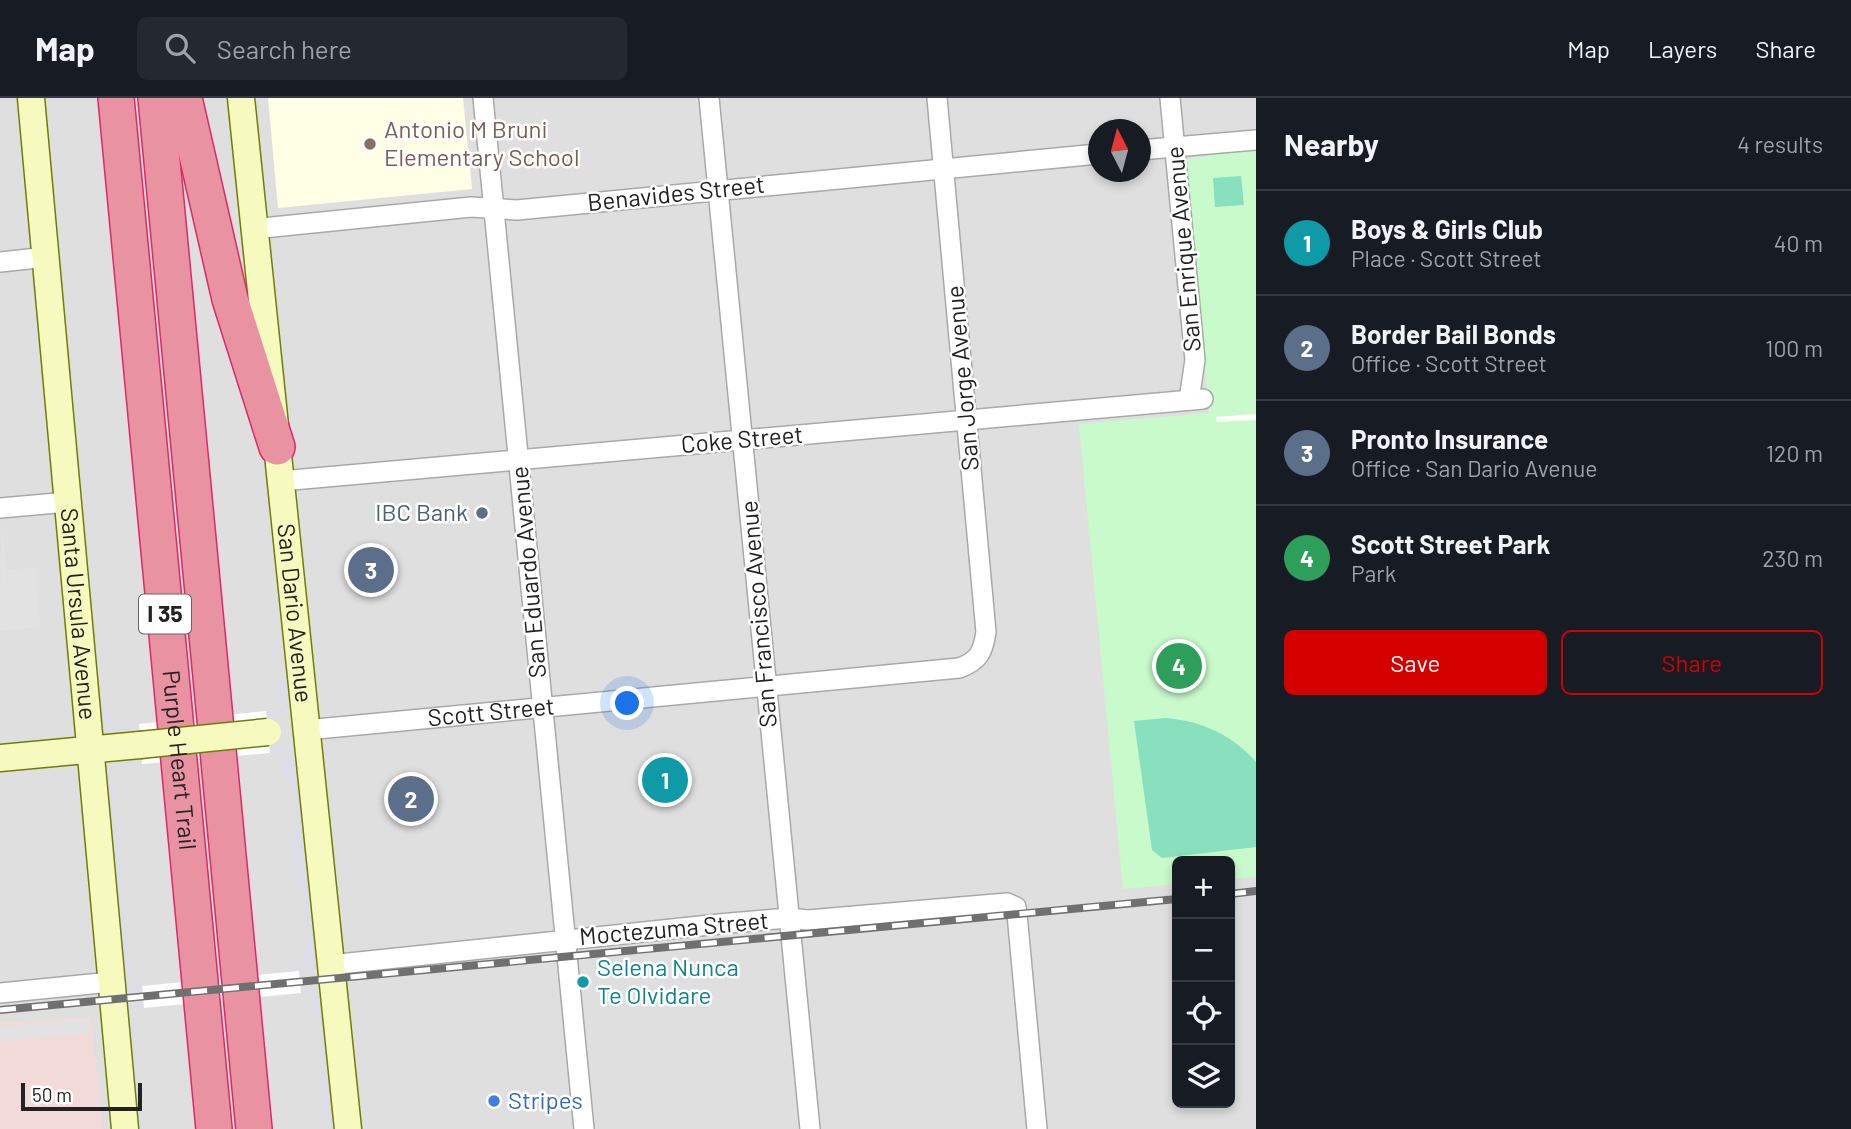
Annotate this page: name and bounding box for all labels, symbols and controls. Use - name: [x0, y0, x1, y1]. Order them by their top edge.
- search box: [137, 17, 627, 80]
- text: Map: [35, 28, 95, 68]
- icon: search: [161, 29, 199, 67]
- text: Search here: [217, 33, 352, 64]
- text: Map: [1567, 34, 1610, 63]
- text: Layers: [1648, 34, 1717, 63]
- text: Share: [1755, 34, 1816, 63]
- place label: Antonio M Bruni Elementary School: [384, 114, 579, 171]
- north arrow: [1088, 119, 1151, 182]
- text: Nearby: [1284, 126, 1379, 162]
- text: 4 results: [1737, 130, 1823, 158]
- marker: Antonio M Bruni Elementary School: [362, 136, 378, 152]
- street label: San Enrique Avenue: [1159, 145, 1206, 353]
- street label: Benavides Street: [586, 169, 766, 216]
- text: Boys & Girls Club: [1351, 213, 1543, 244]
- text: 1: [1303, 229, 1311, 257]
- text: 40 m: [1774, 229, 1823, 257]
- text: Place · Scott Street: [1351, 244, 1542, 272]
- street label: San Jorge Avenue: [939, 284, 984, 472]
- text: Border Bail Bonds: [1351, 318, 1556, 349]
- text: 2: [1301, 334, 1313, 362]
- text: 100 m: [1765, 334, 1823, 362]
- text: Office · Scott Street: [1351, 349, 1547, 377]
- street label: Coke Street: [680, 419, 804, 458]
- text: Pronto Insurance: [1351, 423, 1548, 454]
- text: 3: [1301, 439, 1313, 467]
- text: 120 m: [1766, 439, 1823, 467]
- text: Office · San Dario Avenue: [1351, 454, 1598, 482]
- street label: San Eduardo Avenue: [504, 465, 551, 679]
- place label: IBC Bank: [375, 497, 468, 526]
- street label: San Francisco Avenue: [733, 499, 782, 729]
- marker: IBC Bank: [474, 505, 490, 521]
- street label: Santa Ursula Avenue: [55, 507, 104, 721]
- street label: San Dario Avenue: [272, 522, 320, 704]
- text: Scott Street Park: [1351, 528, 1550, 559]
- pin: 3: [348, 544, 394, 596]
- text: 4: [1300, 544, 1314, 572]
- text: 230 m: [1762, 544, 1823, 572]
- text: Park: [1351, 559, 1396, 587]
- road number: I 35: [139, 594, 191, 634]
- button: Save: [1284, 630, 1547, 695]
- button: Share: [1561, 630, 1823, 695]
- pin: 4: [1156, 640, 1202, 692]
- street label: Purple Heart Trail: [157, 669, 203, 851]
- your location: [610, 686, 644, 720]
- street label: Scott Street: [426, 690, 556, 731]
- pin: 1: [642, 754, 688, 806]
- pin: 2: [388, 773, 434, 825]
- map controls: [1172, 856, 1235, 1108]
- button: +: [1172, 856, 1235, 919]
- street label: Moctezuma Street: [578, 905, 770, 950]
- button: −: [1172, 919, 1235, 982]
- place label: Selena Nunca Te Olvidare: [597, 952, 739, 1009]
- marker: Selena Nunca Te Olvidare: [575, 974, 591, 990]
- button: locate: [1172, 982, 1235, 1045]
- button: layers: [1172, 1045, 1235, 1108]
- scale bar: [21, 1080, 142, 1112]
- text: 50 m: [32, 1083, 72, 1106]
- place label: Stripes: [508, 1085, 583, 1114]
- marker: Stripes: [486, 1093, 502, 1109]

